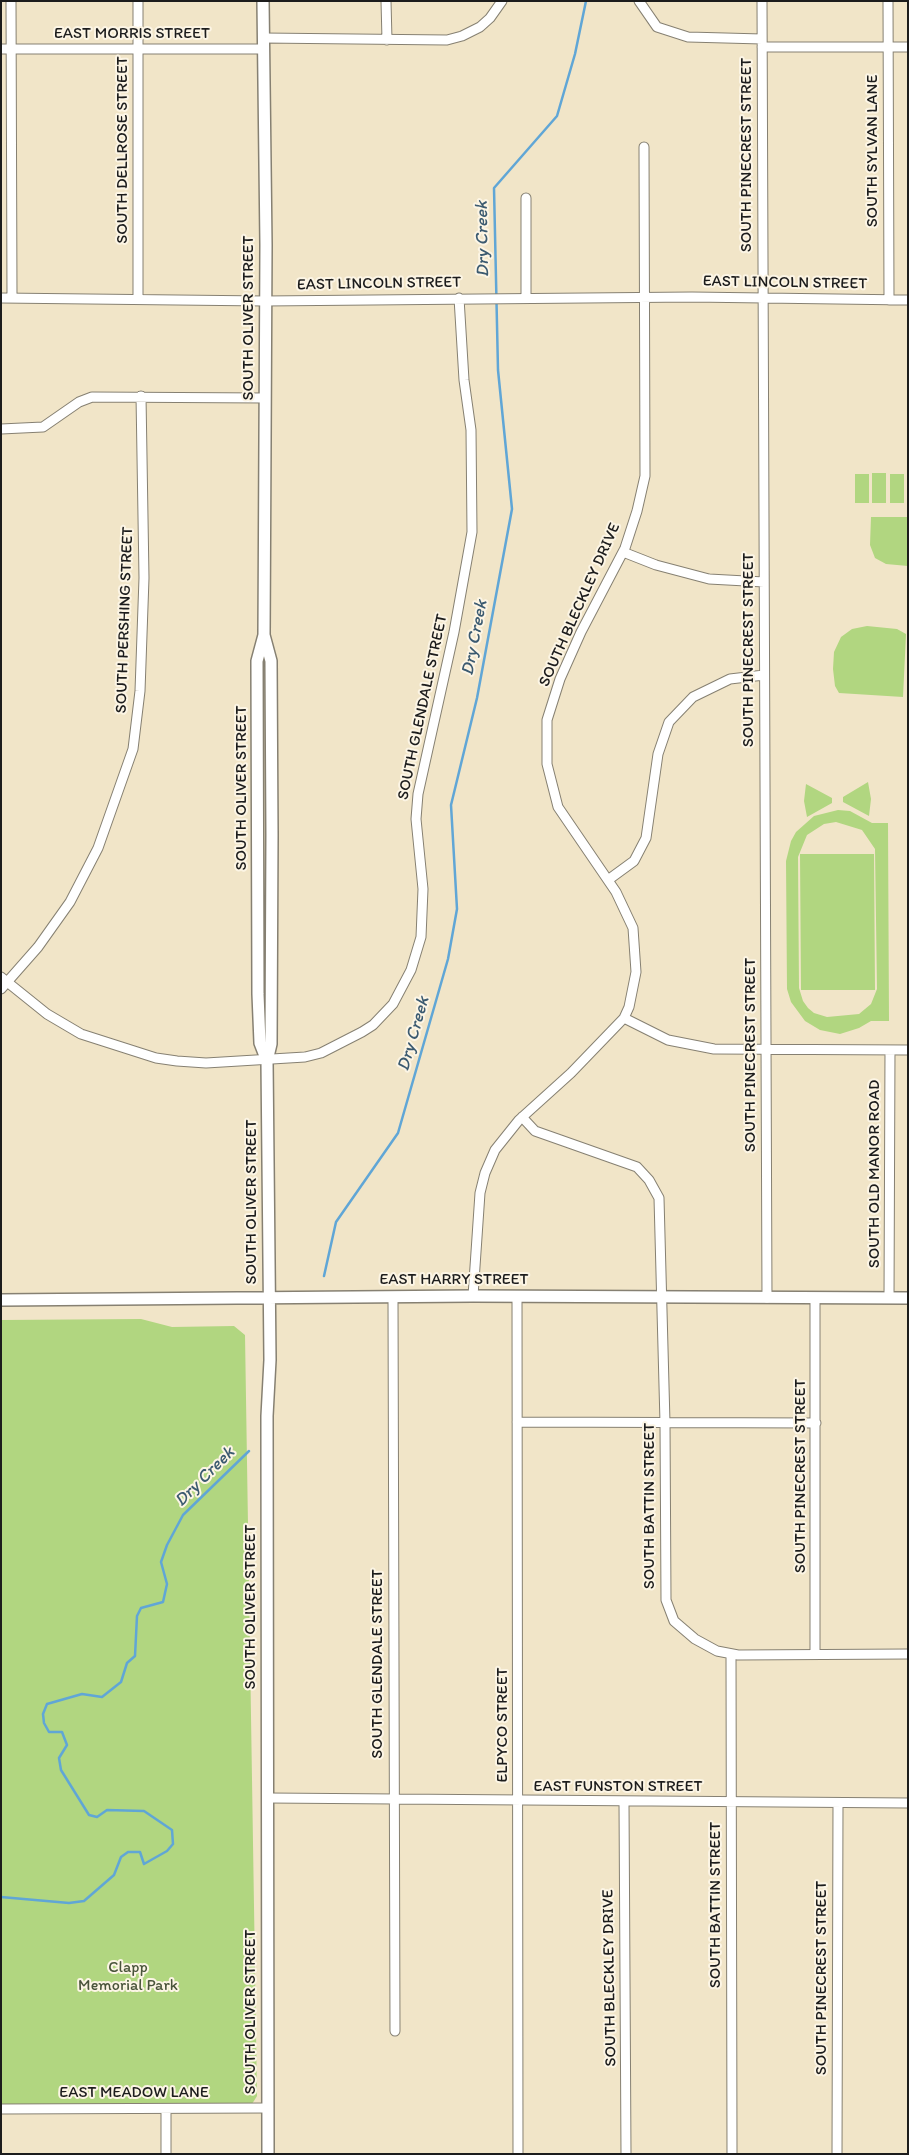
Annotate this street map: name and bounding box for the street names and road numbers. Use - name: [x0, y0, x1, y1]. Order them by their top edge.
- street label: EAST MORRIS STREET: [54, 24, 210, 44]
- street label: SOUTH DELLROSE STREET: [113, 56, 133, 244]
- street label: SOUTH PINECREST STREET: [737, 58, 757, 252]
- street label: SOUTH SYLVAN LANE: [863, 75, 883, 227]
- street label: SOUTH OLIVER STREET: [239, 235, 259, 401]
- street label: EAST LINCOLN STREET: [703, 272, 867, 294]
- street label: EAST LINCOLN STREET: [297, 273, 461, 295]
- street label: SOUTH BLECKLEY DRIVE: [535, 520, 625, 690]
- street label: SOUTH PERSHING STREET: [112, 526, 138, 714]
- street label: SOUTH PINECREST STREET: [739, 553, 759, 747]
- street label: SOUTH GLENDALE STREET: [394, 612, 452, 802]
- street label: SOUTH OLIVER STREET: [232, 705, 252, 871]
- street label: SOUTH PINECREST STREET: [741, 958, 761, 1152]
- street label: SOUTH OLD MANOR ROAD: [865, 1080, 885, 1268]
- street label: SOUTH OLIVER STREET: [242, 1119, 262, 1285]
- street label: EAST HARRY STREET: [379, 1270, 529, 1290]
- street label: SOUTH PINECREST STREET: [791, 1379, 811, 1573]
- street label: SOUTH BATTIN STREET: [640, 1423, 660, 1589]
- street label: SOUTH OLIVER STREET: [241, 1524, 261, 1690]
- street label: SOUTH GLENDALE STREET: [368, 1569, 388, 1759]
- street label: ELPYCO STREET: [493, 1667, 513, 1783]
- street label: EAST FUNSTON STREET: [534, 1777, 702, 1797]
- street label: SOUTH BATTIN STREET: [706, 1822, 726, 1988]
- street label: SOUTH PINECREST STREET: [812, 1881, 832, 2075]
- street label: SOUTH BLECKLEY DRIVE: [599, 1889, 621, 2067]
- street label: SOUTH OLIVER STREET: [241, 1929, 261, 2095]
- street label: EAST MEADOW LANE: [59, 2083, 209, 2103]

